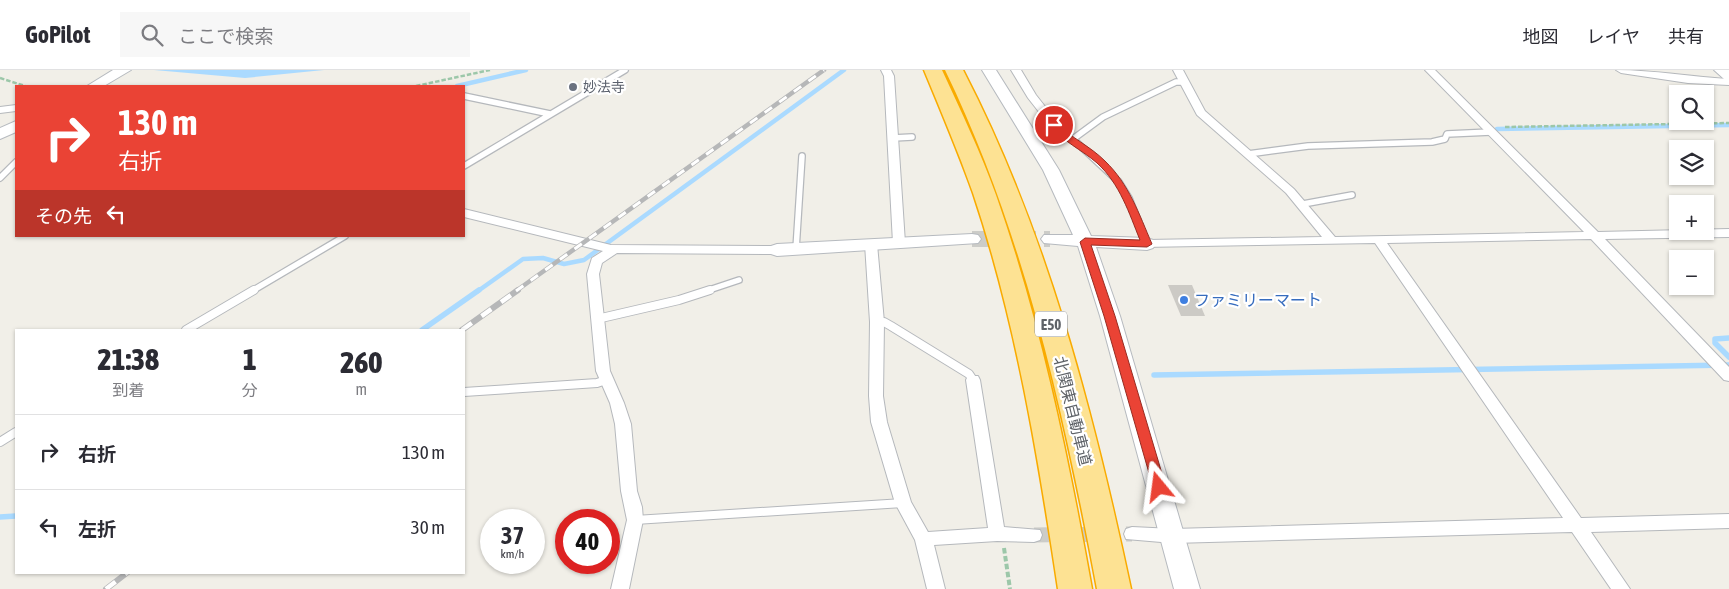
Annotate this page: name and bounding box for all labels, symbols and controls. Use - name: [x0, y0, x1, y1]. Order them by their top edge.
- search box: [120, 12, 470, 57]
- text: GoPilot: [25, 21, 90, 48]
- icon: search: [138, 21, 166, 49]
- text: ここで検索: [178, 25, 273, 47]
- text: 地図: [1523, 26, 1559, 47]
- text: レイヤ: [1587, 26, 1640, 47]
- text: 共有: [1668, 26, 1704, 47]
- place label: 妙法寺: [583, 79, 625, 95]
- marker: 妙法寺: [567, 81, 579, 93]
- map controls: [1669, 85, 1714, 295]
- button: search: [1669, 85, 1714, 130]
- text: 130 m: [118, 102, 197, 142]
- pin: [1033, 104, 1075, 146]
- icon: right: [35, 105, 100, 170]
- icon: arrive: [1040, 111, 1068, 139]
- button: layers: [1669, 140, 1714, 185]
- text: 右折: [118, 148, 162, 174]
- button: +: [1669, 195, 1714, 240]
- icon: left: [102, 200, 130, 228]
- text: その先: [35, 205, 92, 227]
- button: −: [1669, 250, 1714, 295]
- place label: ファミリーマート: [1194, 291, 1322, 309]
- marker: ファミリーマート: [1178, 294, 1190, 306]
- road number: E50: [1035, 312, 1067, 336]
- text: 21:38: [97, 342, 159, 376]
- text: 1: [243, 342, 257, 376]
- text: 260: [340, 345, 382, 379]
- street label: 北関東自動車道: [1051, 354, 1095, 468]
- text: m: [356, 380, 367, 398]
- text: 到着: [112, 381, 144, 399]
- text: 分: [242, 381, 258, 399]
- icon: right: [35, 438, 63, 466]
- text: 130 m: [402, 441, 445, 463]
- text: 右折: [78, 443, 116, 465]
- position arrow: [1132, 460, 1184, 512]
- speed limit sign: 40: [555, 509, 620, 574]
- icon: left: [35, 513, 63, 541]
- text: 30 m: [411, 516, 445, 538]
- text: 左折: [78, 518, 116, 540]
- text: 37: [501, 521, 524, 549]
- text: km/h: [501, 547, 524, 561]

